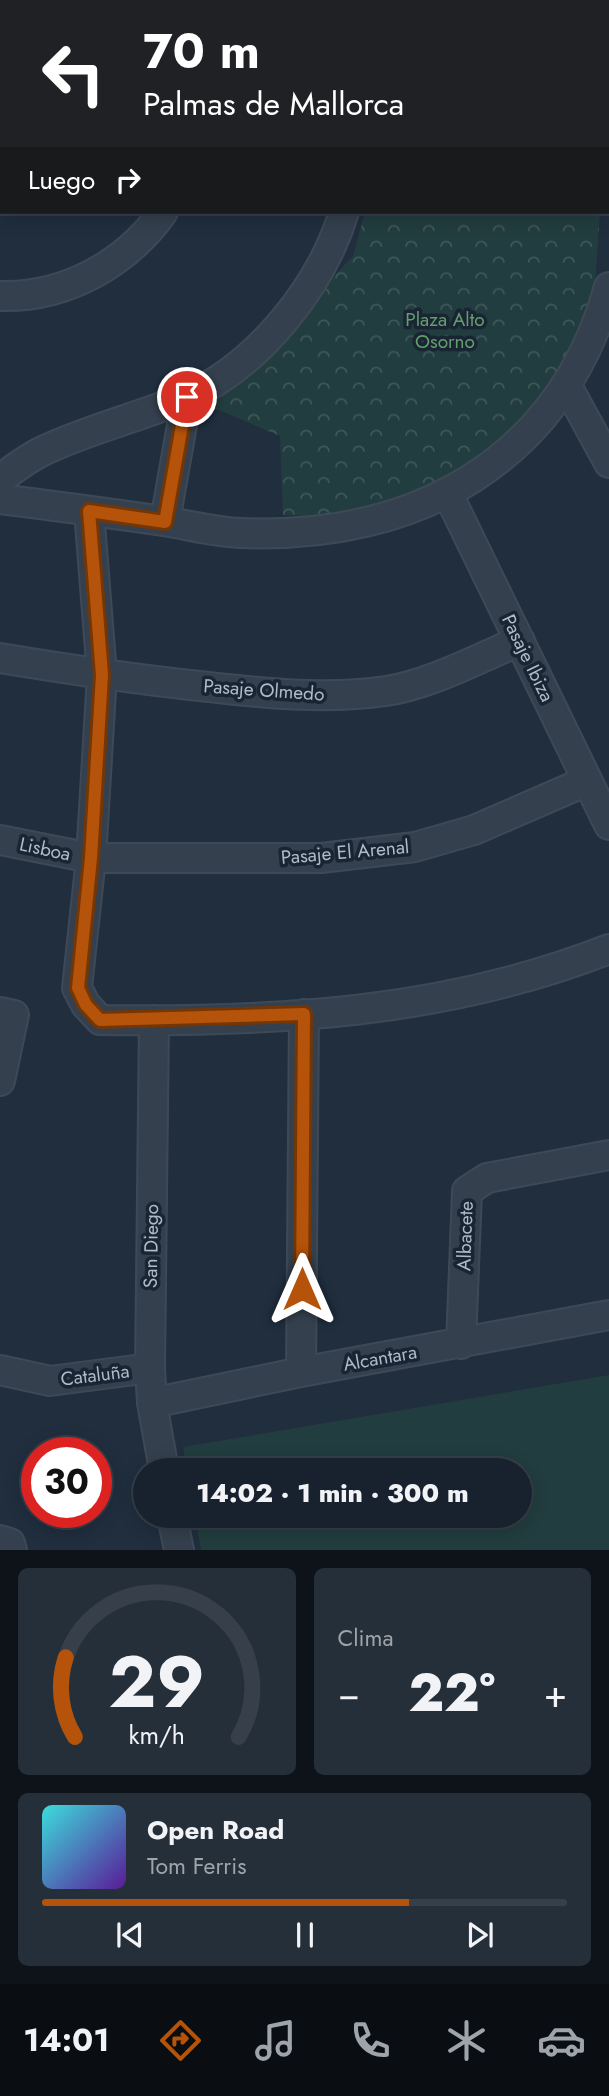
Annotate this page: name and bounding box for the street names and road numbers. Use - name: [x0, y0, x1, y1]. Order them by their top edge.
- street label: Pasaje Ibiza: [495, 610, 561, 706]
- street label: Pasaje Olmedo: [203, 672, 325, 708]
- street label: Lisboa: [17, 830, 73, 868]
- street label: Pasaje El Arenal: [280, 833, 410, 871]
- street label: Albacete: [450, 1200, 480, 1271]
- street label: San Diego: [137, 1204, 165, 1288]
- street label: Alcantara: [341, 1338, 419, 1378]
- street label: Cataluña: [59, 1357, 131, 1393]

